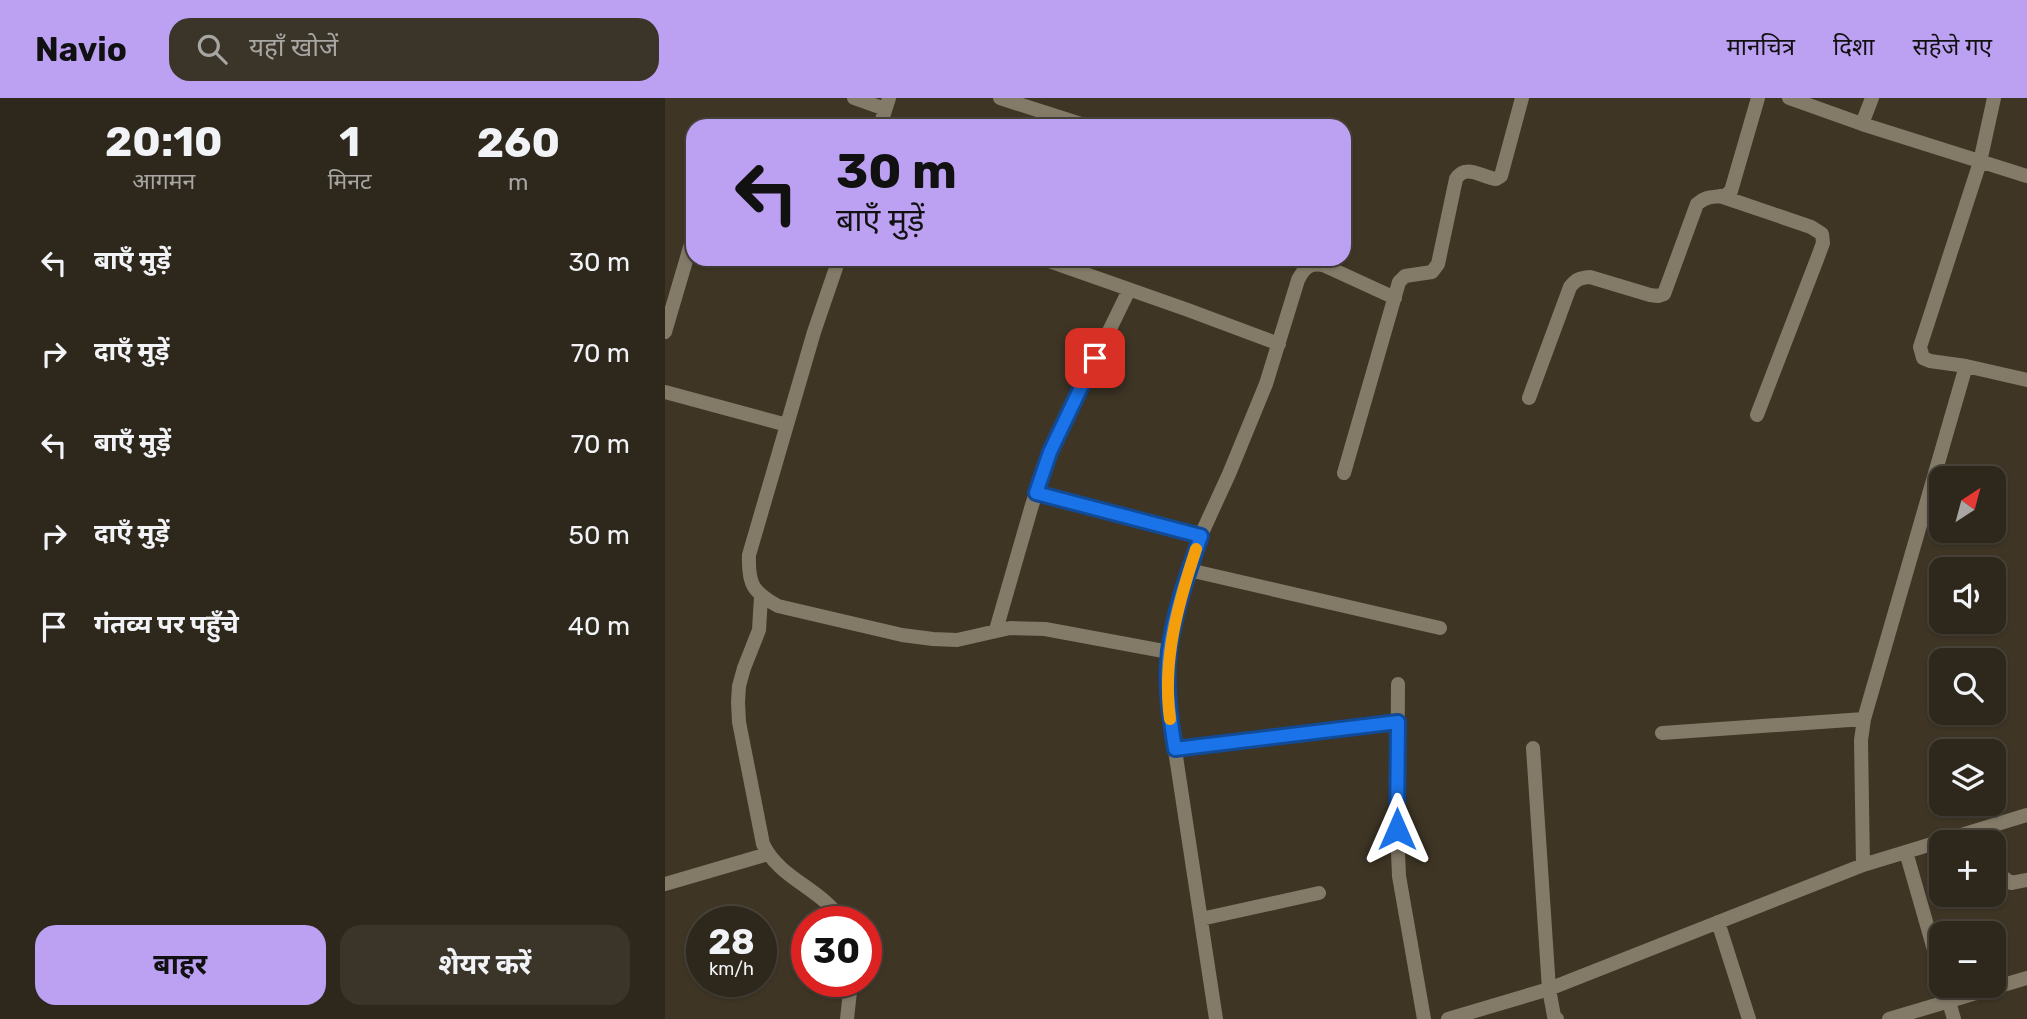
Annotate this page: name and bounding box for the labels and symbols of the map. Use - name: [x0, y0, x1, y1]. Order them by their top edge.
- pin: [1065, 328, 1125, 388]
- north arrow: [1929, 466, 2005, 542]
- position arrow: [1360, 792, 1434, 866]
- speed limit sign: 30: [791, 906, 882, 997]

